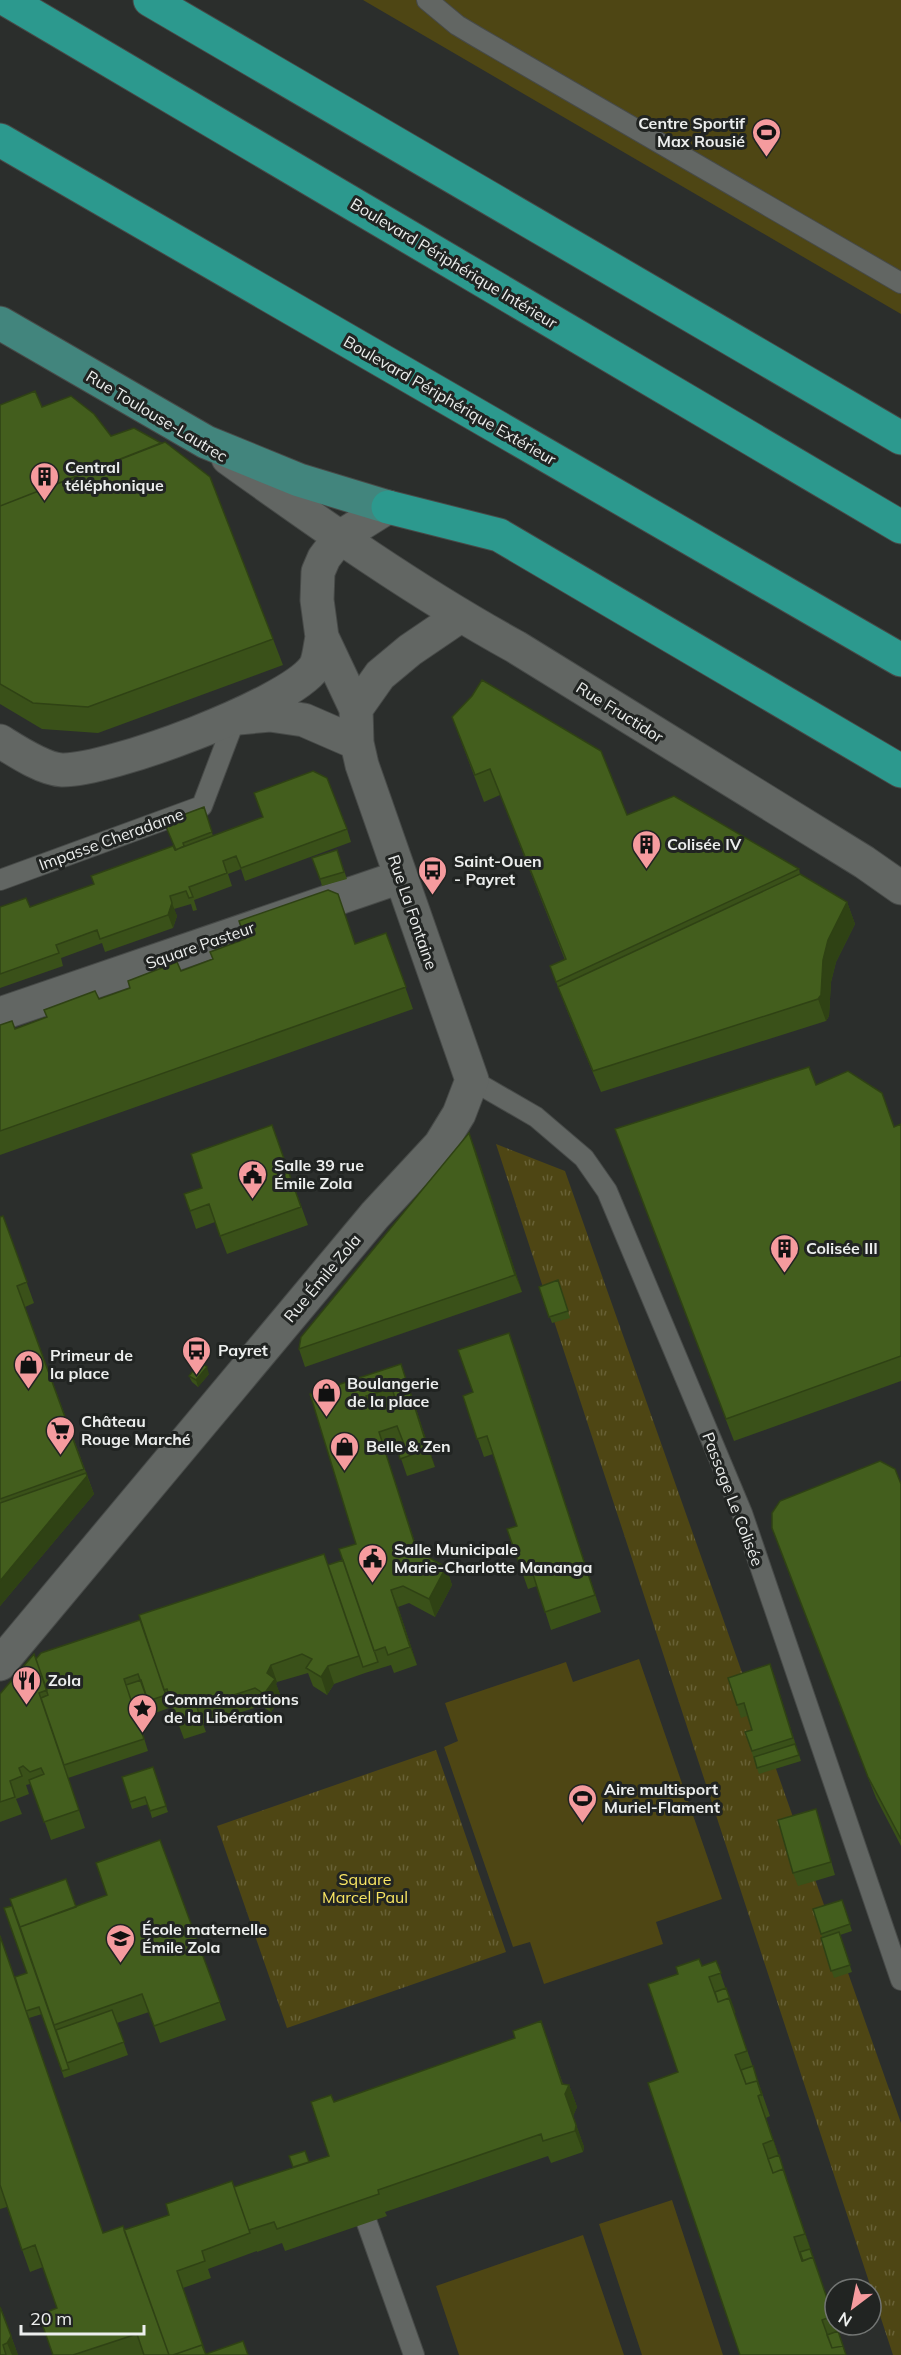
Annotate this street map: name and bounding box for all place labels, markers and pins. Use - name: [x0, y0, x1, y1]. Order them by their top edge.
- place label: Centre Sportif Max Rousié: [638, 113, 746, 151]
- sports icon: Centre Sportif Max Rousié: [750, 116, 782, 158]
- place label: Central téléphonique: [65, 457, 164, 495]
- building icon: Central téléphonique: [28, 460, 60, 502]
- building icon: Colisée IV: [630, 828, 662, 870]
- place label: Colisée IV: [667, 834, 742, 854]
- place label: Saint-Ouen - Payret: [454, 851, 542, 889]
- bus stop icon: Saint-Ouen - Payret: [417, 854, 449, 896]
- place label: Salle 39 rue Émile Zola: [274, 1155, 364, 1193]
- public building icon: Salle 39 rue Émile Zola: [237, 1158, 269, 1200]
- building icon: Colisée III: [769, 1232, 801, 1274]
- place label: Colisée III: [806, 1238, 878, 1258]
- bus stop icon: Payret: [181, 1334, 213, 1376]
- place label: Payret: [218, 1340, 268, 1360]
- place label: Primeur de la place: [50, 1345, 133, 1383]
- shop icon: Primeur de la place: [13, 1348, 45, 1390]
- place label: Boulangerie de la place: [347, 1373, 439, 1411]
- shop icon: Boulangerie de la place: [310, 1376, 342, 1418]
- place label: Château Rouge Marché: [81, 1411, 191, 1449]
- supermarket icon: Château Rouge Marché: [44, 1414, 76, 1456]
- shop icon: Belle & Zen: [329, 1430, 361, 1472]
- place label: Belle & Zen: [366, 1436, 451, 1456]
- place label: Salle Municipale Marie-Charlotte Mananga: [394, 1539, 592, 1577]
- public building icon: Salle Municipale Marie-Charlotte Mananga: [357, 1542, 389, 1584]
- restaurant icon: Zola: [11, 1664, 43, 1706]
- place label: Zola: [48, 1670, 81, 1690]
- place label: Commémorations de la Libération: [164, 1689, 299, 1727]
- place icon: Commémorations de la Libération: [127, 1692, 159, 1734]
- place label: Aire multisport Muriel-Flament: [604, 1779, 720, 1817]
- sports icon: Aire multisport Muriel-Flament: [567, 1782, 599, 1824]
- place label: École maternelle Émile Zola: [142, 1919, 267, 1957]
- school or university icon: École maternelle Émile Zola: [105, 1922, 137, 1964]

